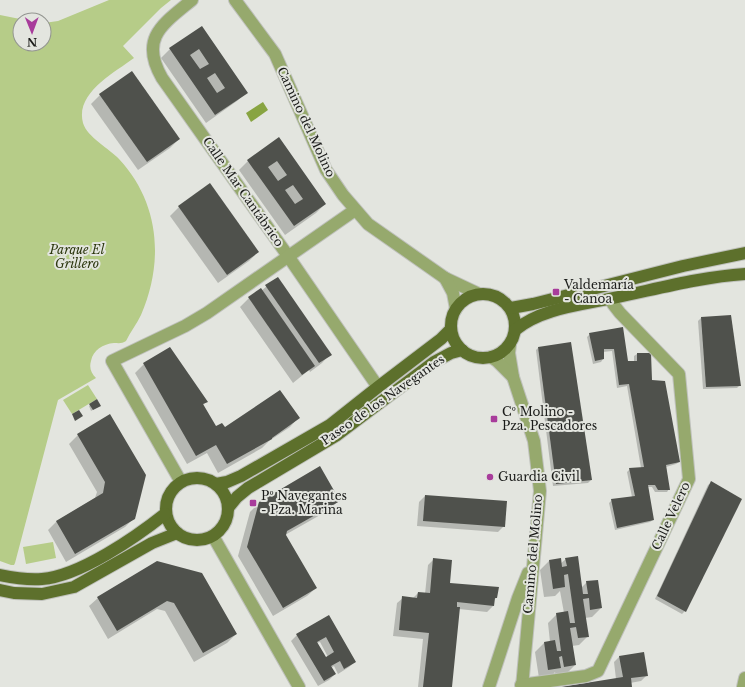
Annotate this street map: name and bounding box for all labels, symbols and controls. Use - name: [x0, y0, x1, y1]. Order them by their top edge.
- north arrow: [12, 12, 52, 52]
- text: N: [26, 35, 37, 49]
- street label: Camino del Molino: [274, 64, 339, 179]
- street label: Calle Mar Cantábrico: [200, 134, 287, 250]
- park label: Parque El Grillero: [49, 242, 105, 271]
- place label: Valdemaría - Canoa: [563, 277, 634, 306]
- marker: Valdemaría - Canoa: [551, 287, 561, 297]
- street label: Paseo de los Navegantes: [318, 351, 447, 448]
- place label: Cº Molino - Pza. Pescadores: [502, 404, 597, 433]
- marker: Cº Molino - Pza. Pescadores: [489, 414, 499, 424]
- place label: Guardia Civil: [498, 469, 580, 484]
- marker: Guardia Civil: [485, 472, 495, 482]
- street label: Calle Velero: [648, 479, 693, 552]
- place label: Pº Navegantes - Pza. Marina: [261, 488, 347, 517]
- street label: Camino del Molino: [520, 493, 545, 614]
- marker: Pº Navegantes - Pza. Marina: [248, 498, 258, 508]

